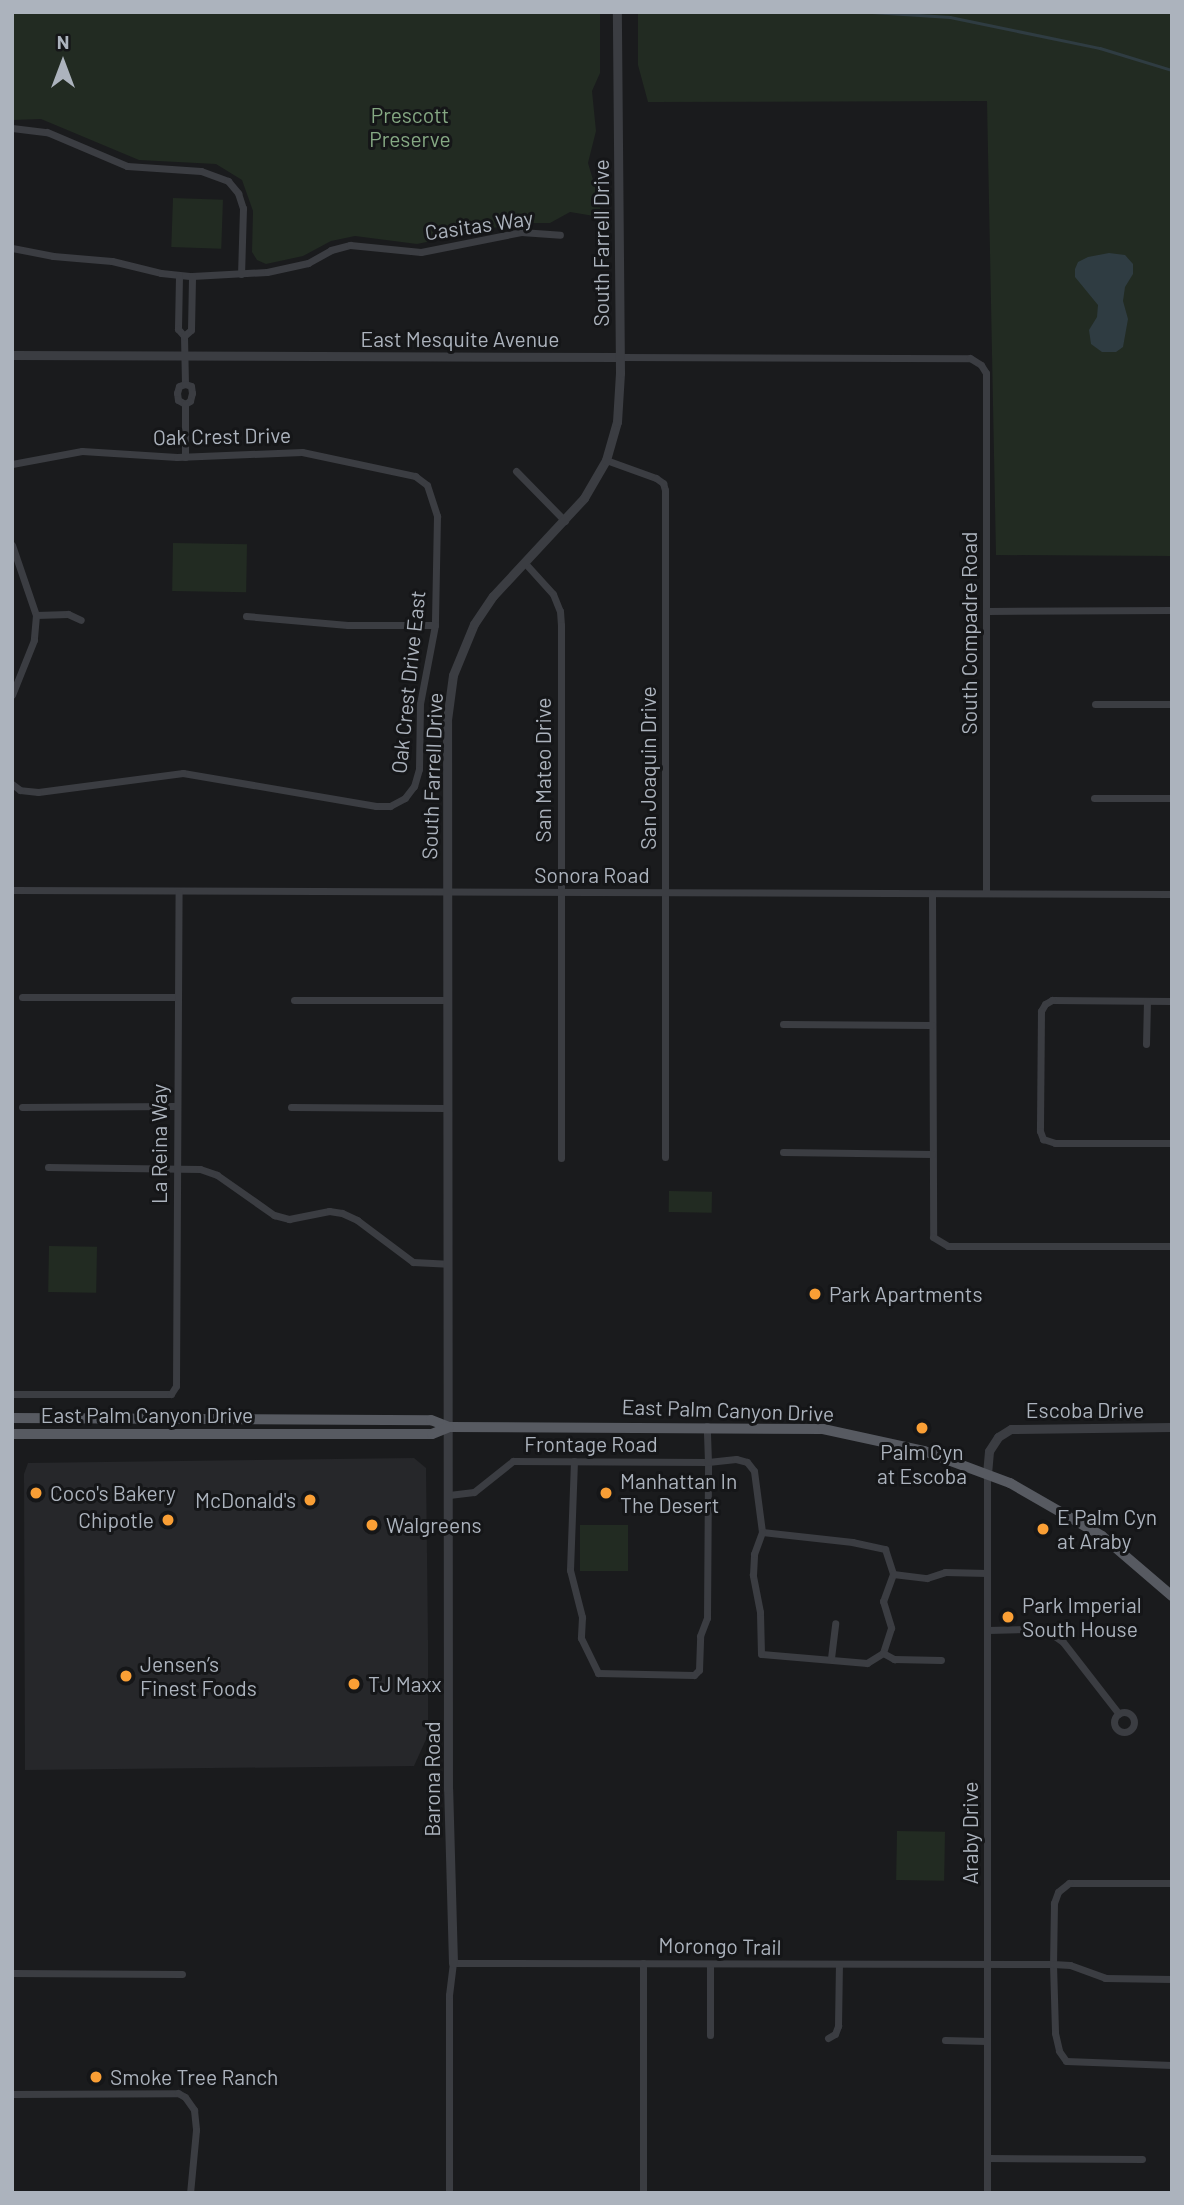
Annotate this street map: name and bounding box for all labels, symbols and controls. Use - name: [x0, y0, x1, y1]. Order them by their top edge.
- north arrow: [28, 28, 98, 98]
- text: N: [57, 30, 69, 53]
- park label: Prescott Preserve: [369, 102, 451, 152]
- street label: South Farrell Drive: [588, 159, 614, 327]
- street label: Casitas Way: [423, 205, 535, 245]
- street label: East Mesquite Avenue: [360, 326, 560, 352]
- street label: Oak Crest Drive: [153, 422, 291, 450]
- street label: South Compadre Road: [956, 532, 982, 734]
- street label: Oak Crest Drive East: [386, 589, 430, 775]
- street label: San Joaquin Drive: [635, 686, 661, 850]
- street label: South Farrell Drive: [416, 692, 448, 860]
- street label: San Mateo Drive: [530, 697, 556, 843]
- street label: Sonora Road: [534, 862, 650, 888]
- street label: La Reina Way: [146, 1084, 172, 1204]
- place label: Park Apartments: [829, 1281, 983, 1307]
- marker: Park Apartments: [807, 1286, 823, 1302]
- street label: East Palm Canyon Drive: [621, 1394, 835, 1426]
- street label: Escoba Drive: [1026, 1397, 1144, 1423]
- street label: East Palm Canyon Drive: [41, 1402, 253, 1428]
- marker: Palm Cyn at Escoba: [914, 1420, 930, 1436]
- street label: Frontage Road: [524, 1431, 658, 1457]
- place label: Palm Cyn at Escoba: [877, 1439, 967, 1489]
- place label: Manhattan In The Desert: [620, 1468, 737, 1518]
- place label: Coco's Bakery: [50, 1480, 176, 1506]
- marker: Coco's Bakery: [28, 1485, 44, 1501]
- marker: Manhattan In The Desert: [598, 1485, 614, 1501]
- place label: McDonald's: [195, 1487, 296, 1513]
- marker: McDonald's: [302, 1492, 318, 1508]
- place label: E Palm Cyn at Araby: [1057, 1504, 1157, 1554]
- place label: Chipotle: [78, 1507, 154, 1533]
- marker: Chipotle: [160, 1512, 176, 1528]
- place label: Walgreens: [386, 1512, 482, 1538]
- marker: Walgreens: [364, 1517, 380, 1533]
- marker: E Palm Cyn at Araby: [1035, 1521, 1051, 1537]
- place label: Park Imperial South House: [1022, 1592, 1141, 1642]
- marker: Park Imperial South House: [1000, 1609, 1016, 1625]
- place label: Jensen’s Finest Foods: [140, 1651, 257, 1701]
- marker: Jensen’s Finest Foods: [118, 1668, 134, 1684]
- place label: TJ Maxx: [368, 1671, 442, 1697]
- marker: TJ Maxx: [346, 1676, 362, 1692]
- street label: Barona Road: [419, 1721, 445, 1837]
- street label: Araby Drive: [957, 1781, 983, 1885]
- street label: Morongo Trail: [658, 1932, 782, 1960]
- place label: Smoke Tree Ranch: [110, 2064, 278, 2090]
- marker: Smoke Tree Ranch: [88, 2069, 104, 2085]

